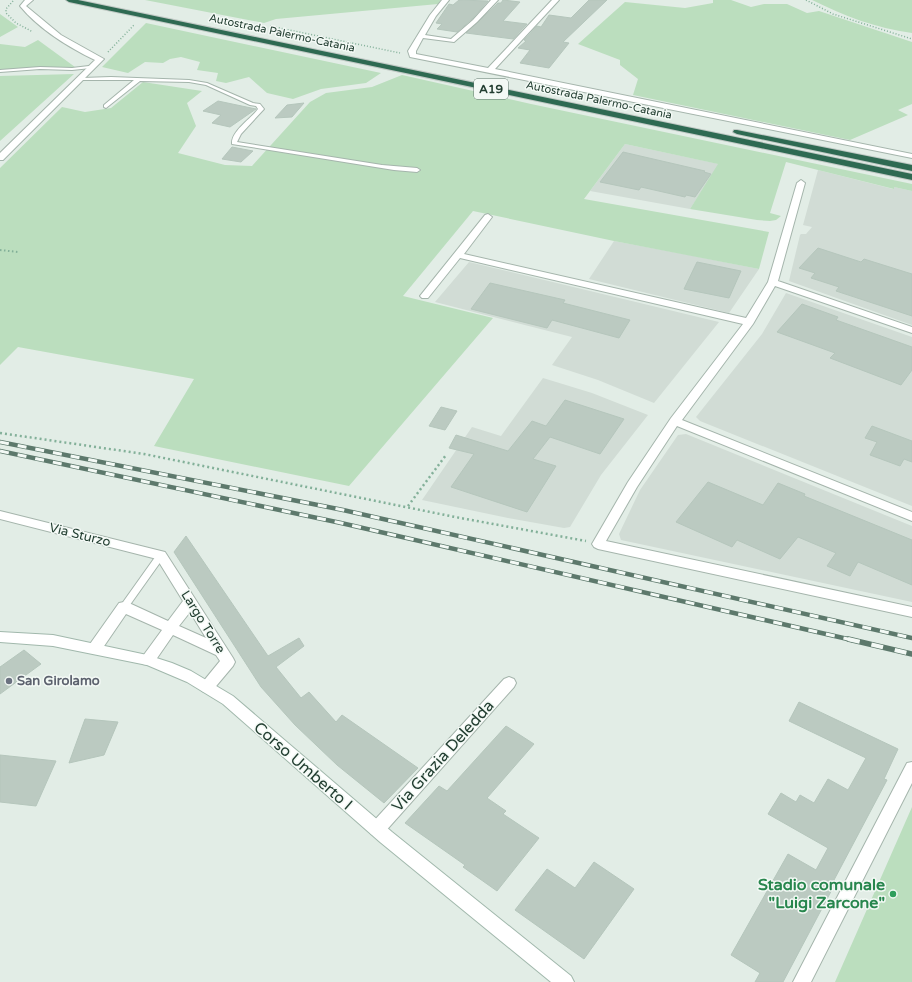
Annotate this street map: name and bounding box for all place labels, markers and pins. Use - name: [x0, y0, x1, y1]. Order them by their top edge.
- place label: San Girolamo: [17, 673, 100, 689]
- marker: San Girolamo: [4, 676, 14, 686]
- place label: Stadio comunale "Luigi Zarcone": [758, 875, 885, 913]
- marker: Stadio comunale "Luigi Zarcone": [888, 889, 898, 899]

